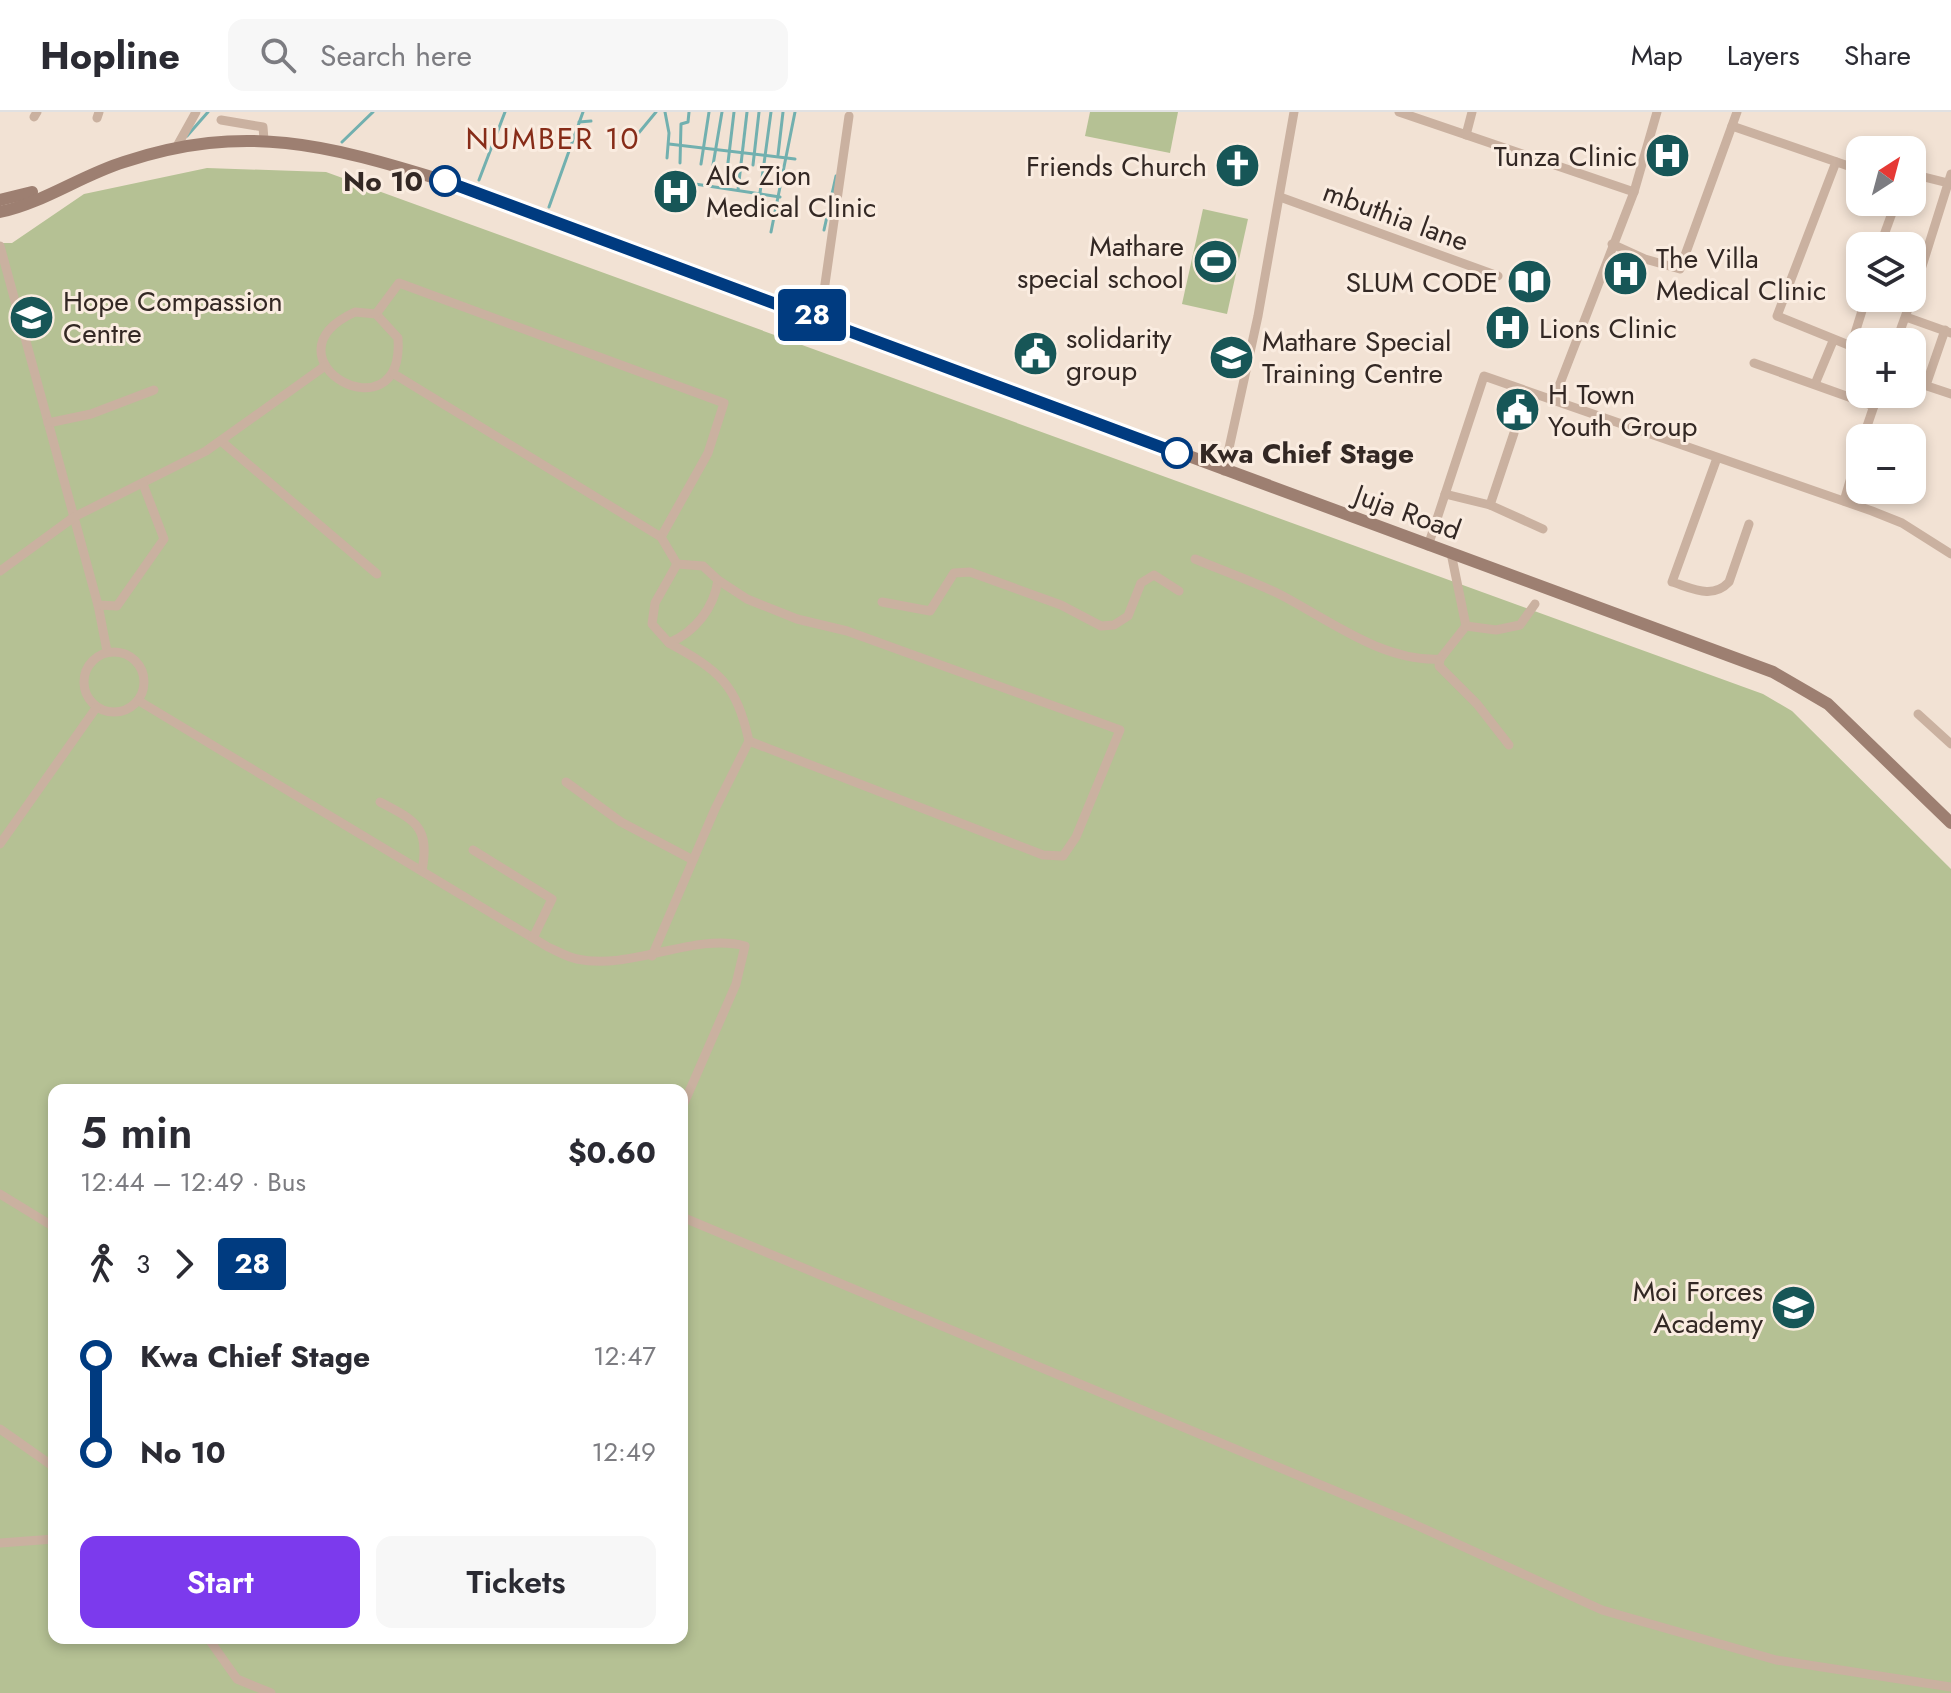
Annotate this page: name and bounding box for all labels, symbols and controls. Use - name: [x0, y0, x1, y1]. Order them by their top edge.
- search box: [228, 19, 788, 91]
- text: Hopline: [40, 28, 180, 83]
- icon: search: [256, 33, 300, 77]
- text: Search here: [320, 34, 472, 77]
- text: Map: [1631, 35, 1683, 76]
- text: Layers: [1727, 35, 1800, 76]
- text: Share: [1844, 35, 1911, 76]
- district label: NUMBER 10: [466, 117, 640, 160]
- hospital icon: Tunza Clinic: [1644, 132, 1692, 180]
- place label: Tunza Clinic: [1494, 136, 1637, 177]
- north arrow: [1846, 136, 1926, 216]
- map controls: [1846, 136, 1926, 504]
- church icon: Friends Church: [1214, 142, 1262, 190]
- place label: Friends Church: [1026, 146, 1207, 187]
- place label: AIC Zion Medical Clinic: [706, 155, 876, 228]
- place label: No 10: [343, 161, 423, 202]
- marker: No 10: [430, 166, 460, 196]
- hospital icon: AIC Zion Medical Clinic: [651, 167, 699, 215]
- street label: mbuthia lane: [1317, 171, 1474, 262]
- place label: Mathare special school: [1017, 226, 1184, 299]
- button: layers: [1846, 232, 1926, 312]
- sports icon: Mathare special school: [1191, 238, 1239, 286]
- place label: The Villa Medical Clinic: [1656, 238, 1826, 311]
- hospital icon: The Villa Medical Clinic: [1601, 250, 1649, 298]
- library icon: SLUM CODE: [1505, 258, 1553, 306]
- place label: SLUM CODE: [1346, 262, 1498, 303]
- place label: Hope Compassion Centre: [63, 281, 283, 354]
- line badge: 28: [776, 289, 848, 341]
- school or university icon: Hope Compassion Centre: [8, 293, 56, 341]
- text: 28: [794, 294, 830, 335]
- hospital icon: Lions Clinic: [1484, 304, 1532, 352]
- place label: Lions Clinic: [1539, 308, 1677, 349]
- place label: solidarity group: [1066, 318, 1172, 391]
- place label: Mathare Special Training Centre: [1262, 321, 1451, 394]
- button: +: [1846, 328, 1926, 408]
- public building icon: solidarity group: [1011, 330, 1059, 378]
- school or university icon: Mathare Special Training Centre: [1207, 333, 1255, 381]
- place label: H Town Youth Group: [1548, 374, 1698, 447]
- public building icon: H Town Youth Group: [1493, 386, 1541, 434]
- button: −: [1846, 424, 1926, 504]
- place label: Kwa Chief Stage: [1199, 433, 1414, 474]
- marker: Kwa Chief Stage: [1162, 438, 1192, 468]
- street label: Juja Road: [1345, 473, 1467, 551]
- text: 5 min: [80, 1101, 193, 1165]
- text: $0.60: [568, 1131, 656, 1174]
- text: 12:44 – 12:49 · Bus: [80, 1163, 306, 1201]
- icon: walk: [80, 1242, 124, 1286]
- icon: forward: [162, 1242, 206, 1286]
- text: 28: [234, 1243, 270, 1284]
- text: 3: [136, 1245, 150, 1283]
- place label: Moi Forces Academy: [1633, 1271, 1764, 1344]
- school or university icon: Moi Forces Academy: [1770, 1283, 1818, 1331]
- text: Kwa Chief Stage: [140, 1335, 370, 1378]
- text: 12:47: [593, 1337, 656, 1375]
- text: No 10: [140, 1431, 226, 1474]
- text: 12:49: [592, 1433, 656, 1471]
- button: Start: [80, 1536, 360, 1628]
- button: Tickets: [376, 1536, 656, 1628]

